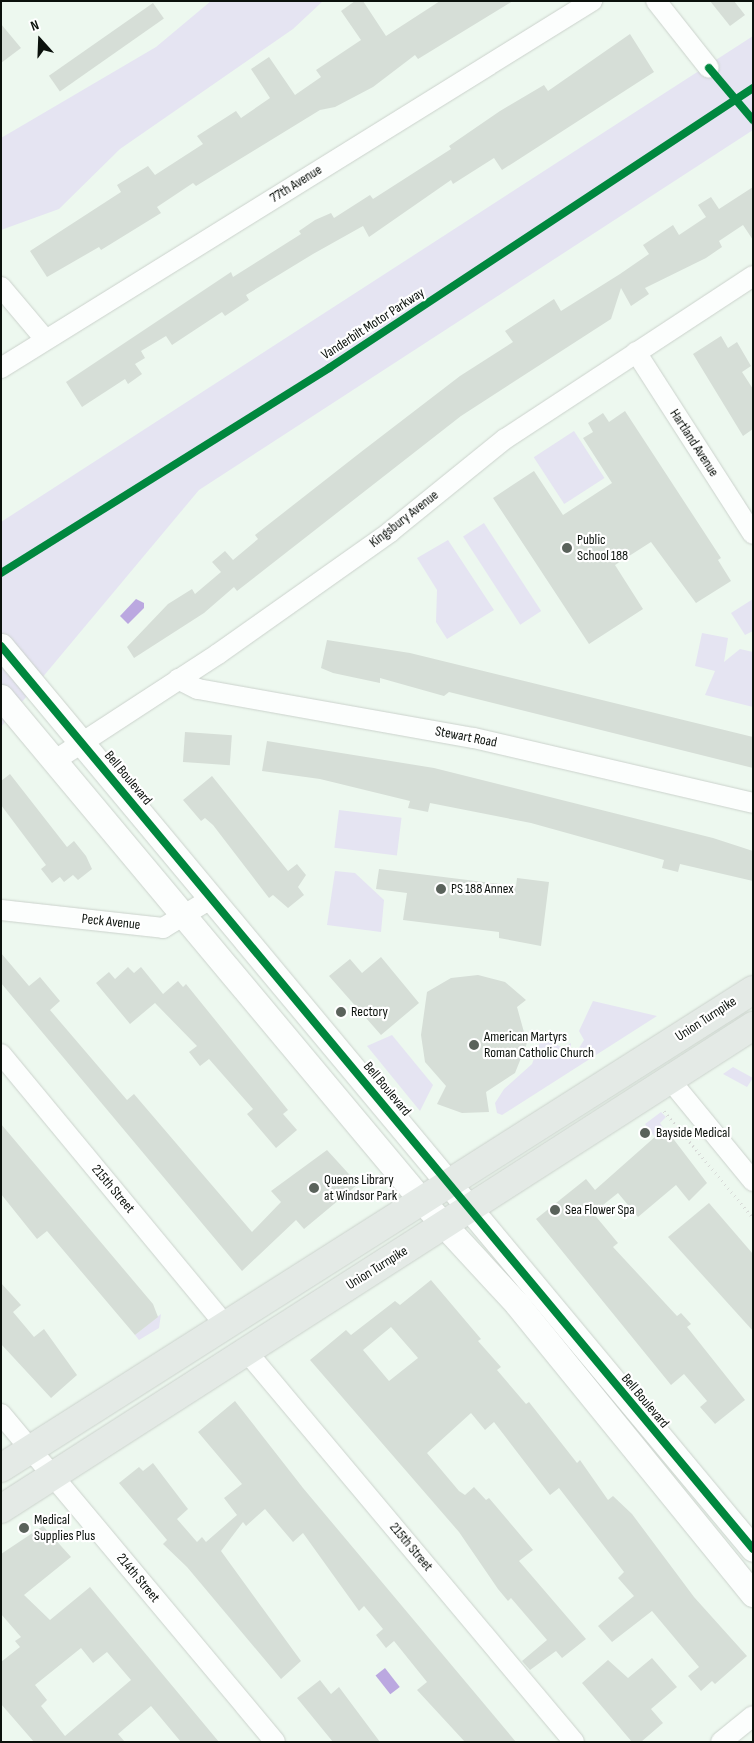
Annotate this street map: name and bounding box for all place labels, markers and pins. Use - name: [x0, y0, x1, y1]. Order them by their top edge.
- place label: Public School 188: [577, 532, 628, 564]
- marker: Public School 188: [561, 542, 573, 554]
- place label: PS 188 Annex: [451, 881, 514, 897]
- marker: PS 188 Annex: [435, 883, 447, 895]
- place label: Rectory: [351, 1004, 388, 1020]
- marker: Rectory: [335, 1006, 347, 1018]
- place label: American Martyrs Roman Catholic Church: [484, 1029, 594, 1062]
- marker: American Martyrs Roman Catholic Church: [468, 1039, 480, 1051]
- place label: Bayside Medical: [656, 1125, 730, 1141]
- marker: Bayside Medical: [638, 1126, 652, 1140]
- place label: Queens Library at Windsor Park: [324, 1172, 397, 1204]
- marker: Queens Library at Windsor Park: [308, 1182, 320, 1194]
- place label: Sea Flower Spa: [565, 1202, 635, 1218]
- marker: Sea Flower Spa: [549, 1204, 561, 1216]
- place label: Medical Supplies Plus: [34, 1512, 95, 1544]
- marker: Medical Supplies Plus: [18, 1522, 30, 1534]

